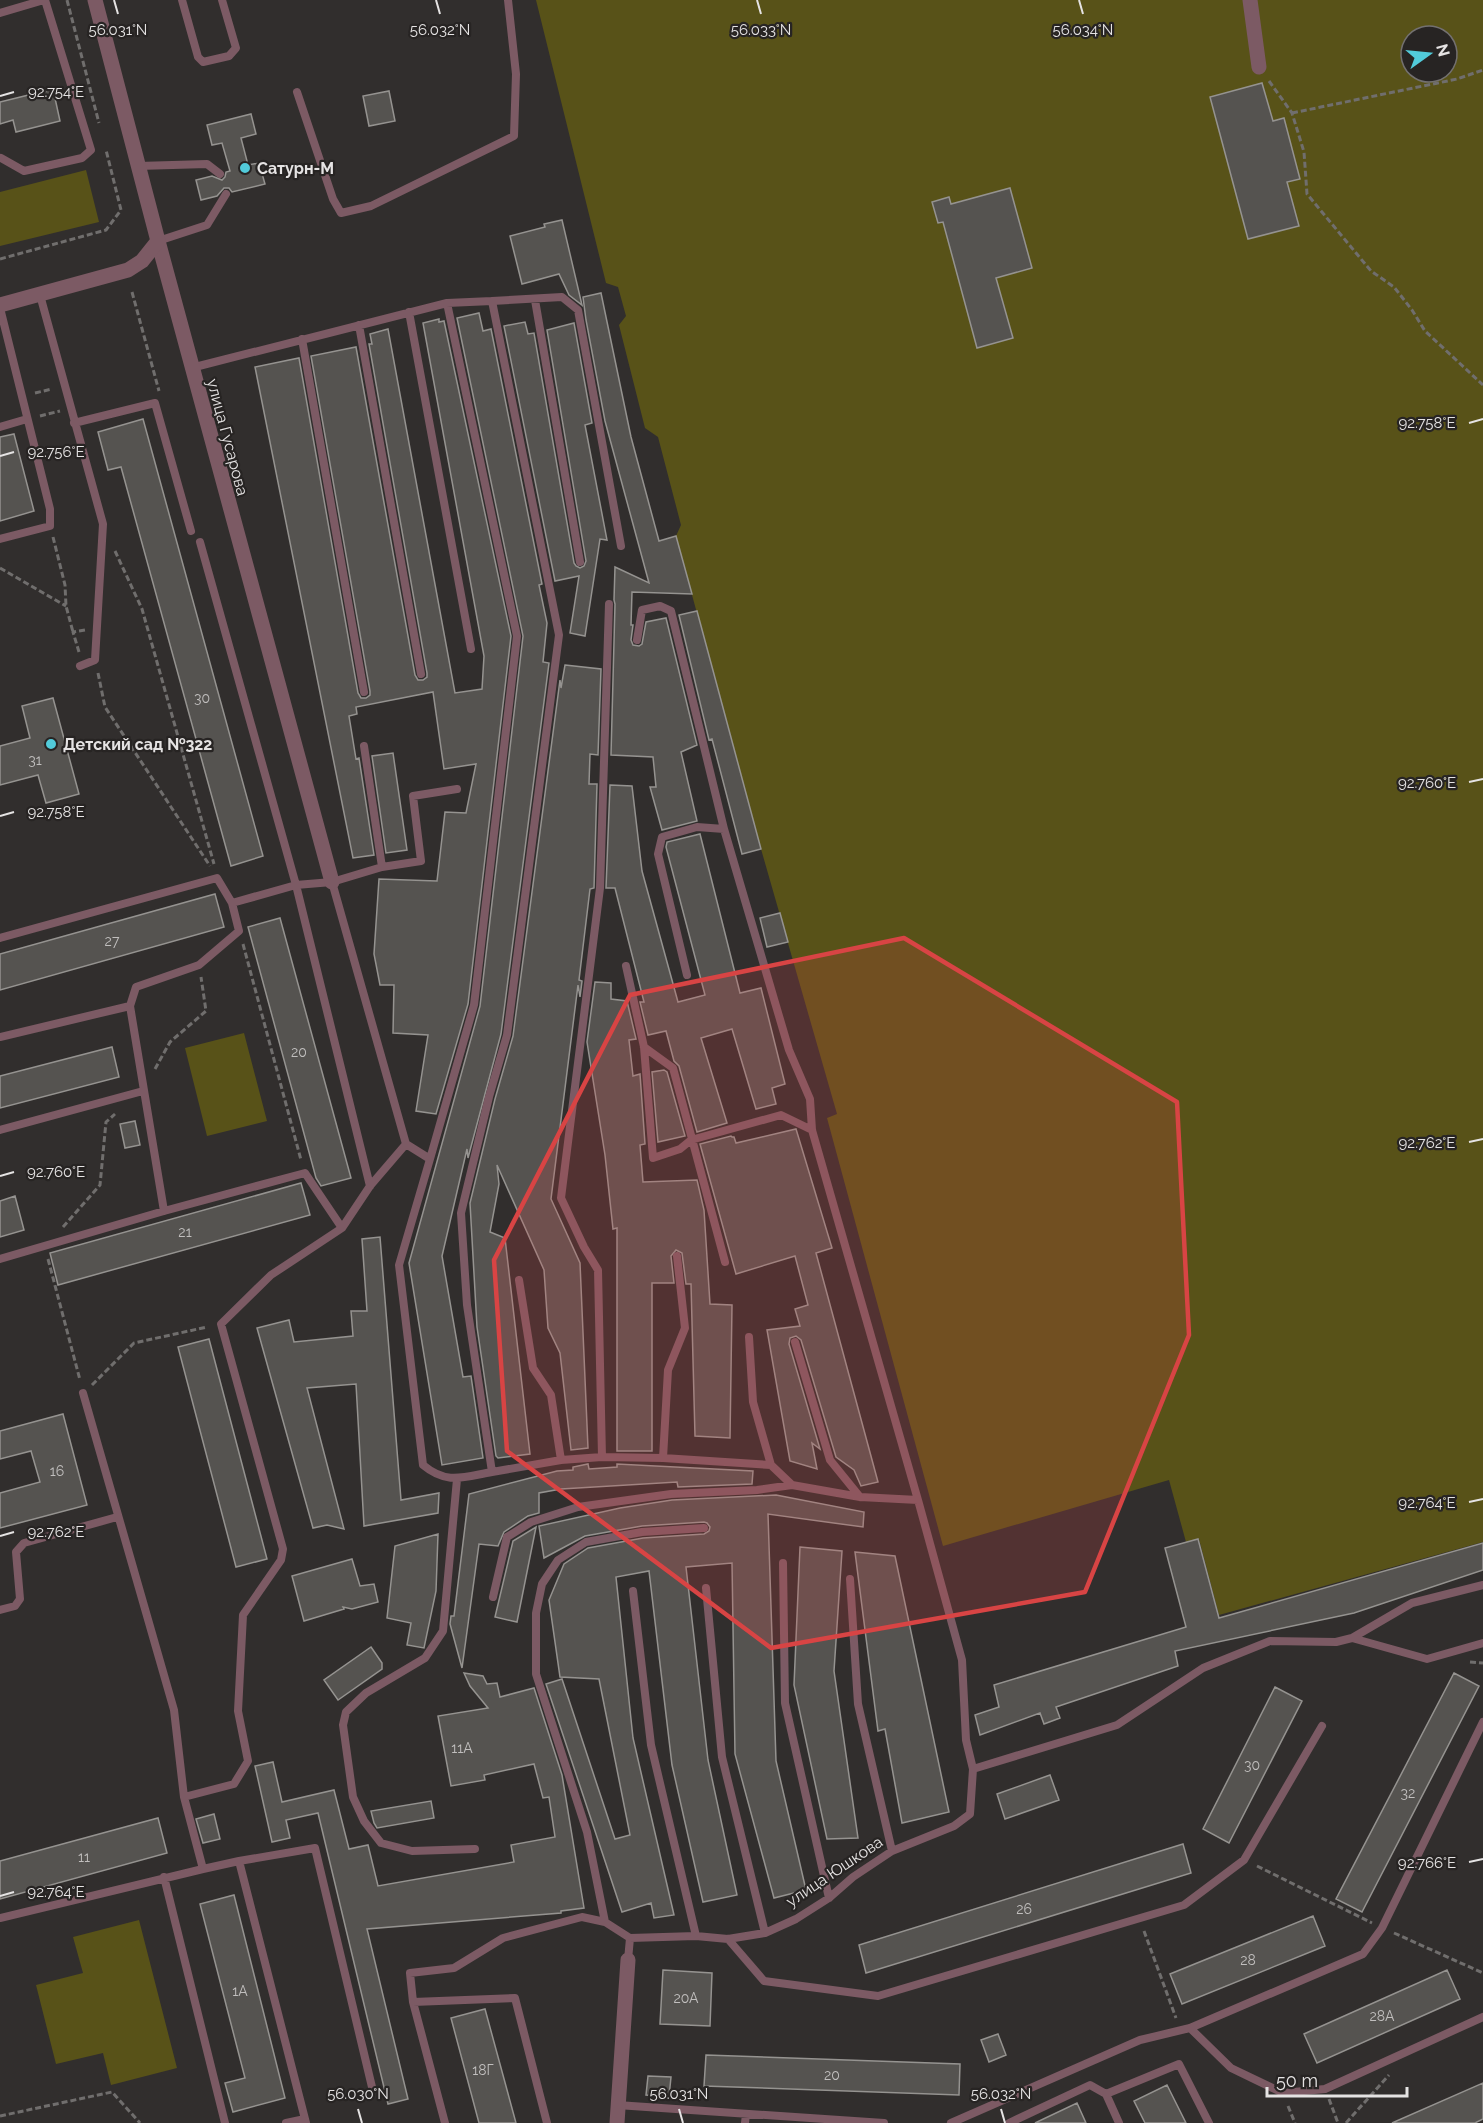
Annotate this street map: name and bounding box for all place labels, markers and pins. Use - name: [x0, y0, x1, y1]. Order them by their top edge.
- place label: Сатурн-М: [257, 159, 334, 178]
- marker: Сатурн-М: [238, 161, 252, 175]
- place label: Детский сад №322: [63, 735, 212, 754]
- marker: Детский сад №322: [44, 737, 58, 751]

